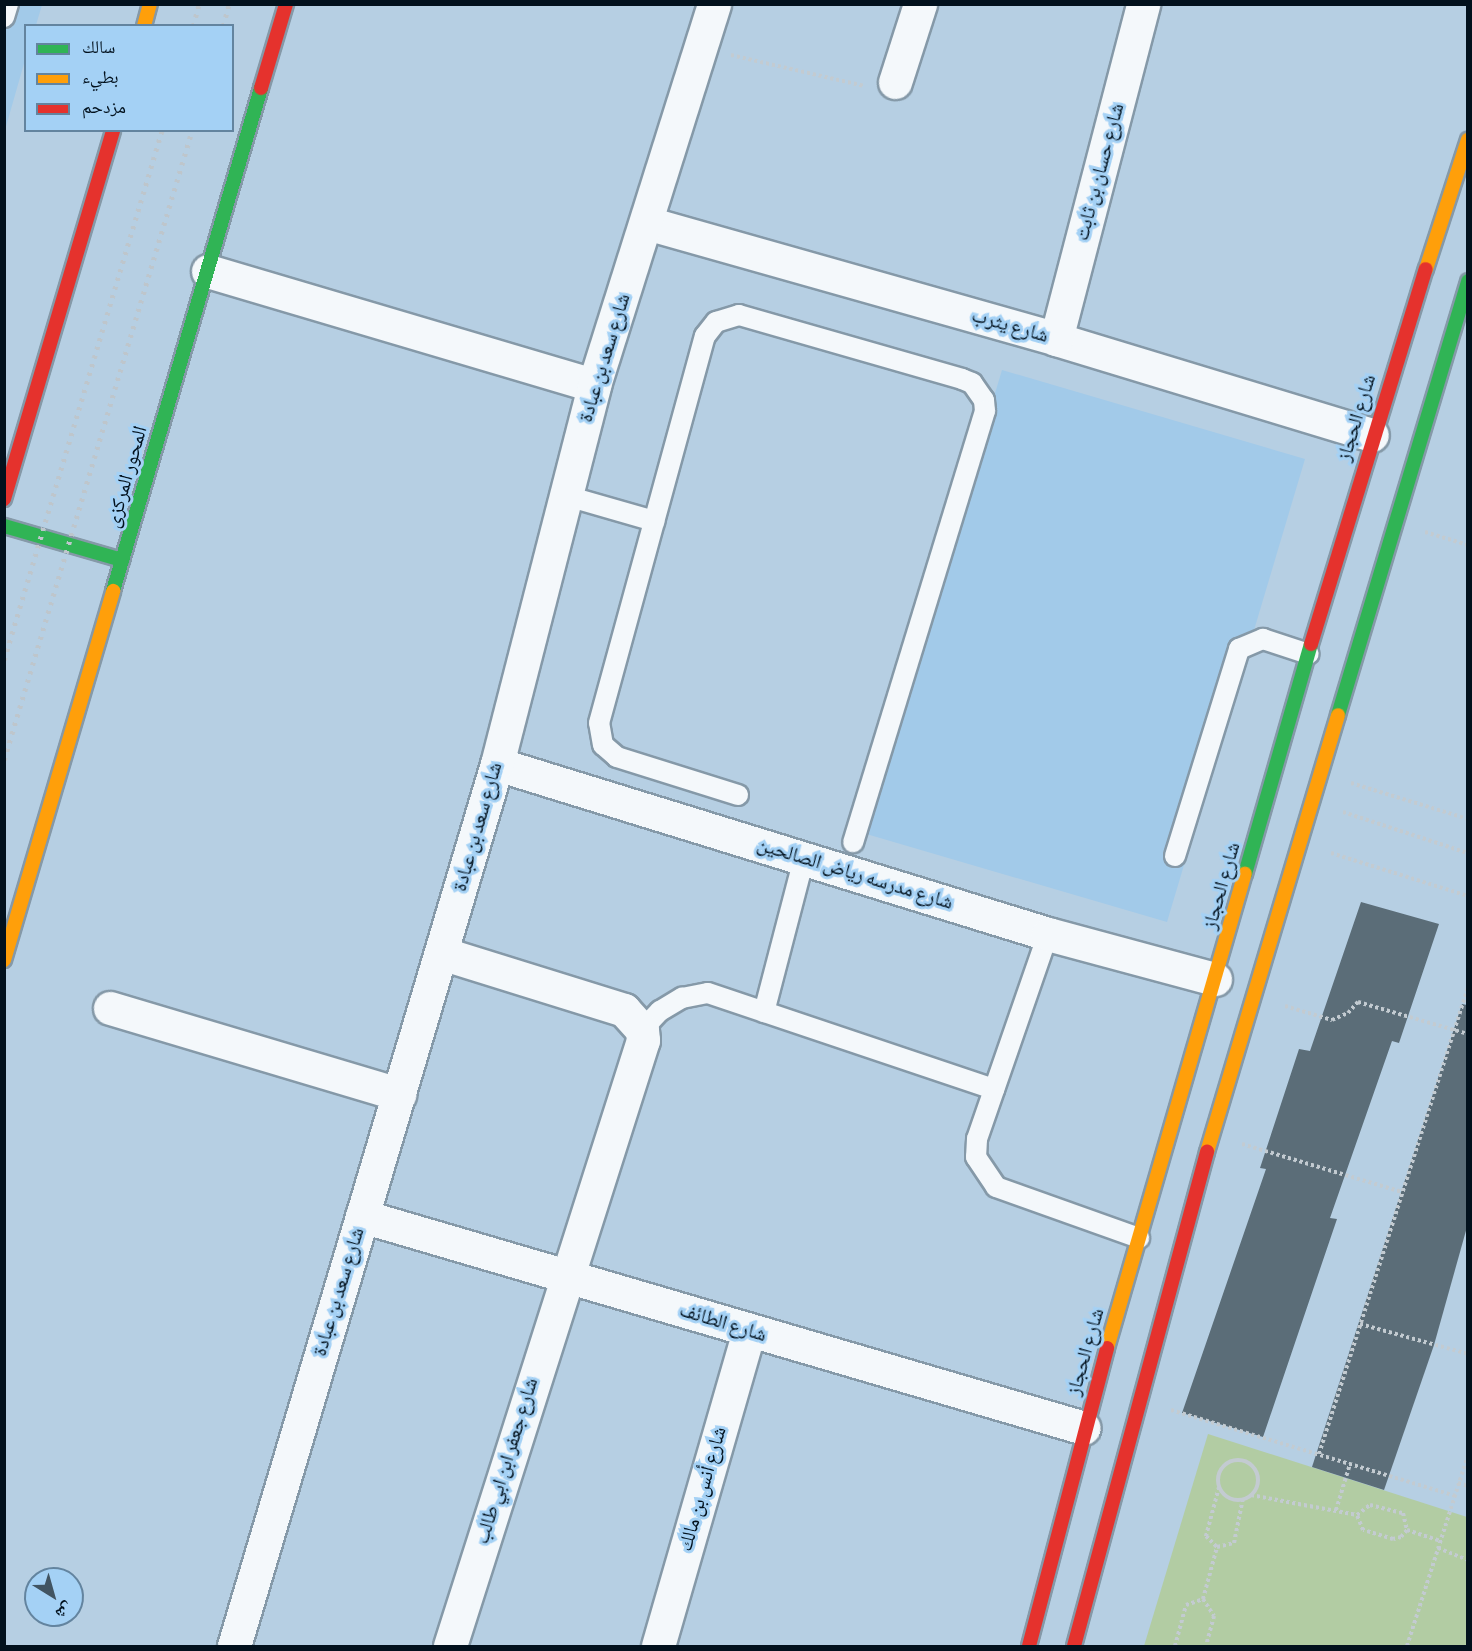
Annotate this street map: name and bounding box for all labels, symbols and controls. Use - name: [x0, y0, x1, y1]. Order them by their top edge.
- legend: [24, 24, 234, 132]
- text: سالك: [82, 37, 115, 58]
- text: بطيء: [82, 67, 119, 88]
- text: مزدحم: [82, 97, 126, 118]
- street label: شارع حسان بن ثابت: [1070, 101, 1130, 243]
- street label: شارع سعد بن عبادة: [574, 291, 636, 425]
- street label: شارع يثرب: [969, 304, 1051, 348]
- street label: شارع الحجاز: [1332, 372, 1382, 464]
- street label: المحور المركزى: [101, 423, 153, 531]
- street label: شارع سعد بن عبادة: [448, 760, 508, 894]
- street label: شارع مدرسه رياض الصالحين: [754, 833, 956, 915]
- street label: شارع الحجاز: [1198, 840, 1246, 932]
- street label: شارع سعد بن عبادة: [308, 1225, 370, 1359]
- street label: شارع الطائف: [677, 1298, 769, 1348]
- street label: شارع الحجاز: [1062, 1306, 1110, 1398]
- street label: شارع جعفر ابن ابي طالب: [470, 1375, 544, 1547]
- street label: شارع أنس بن مالك: [674, 1424, 732, 1554]
- north arrow: [24, 1567, 84, 1627]
- text: ش: [51, 1597, 76, 1623]

